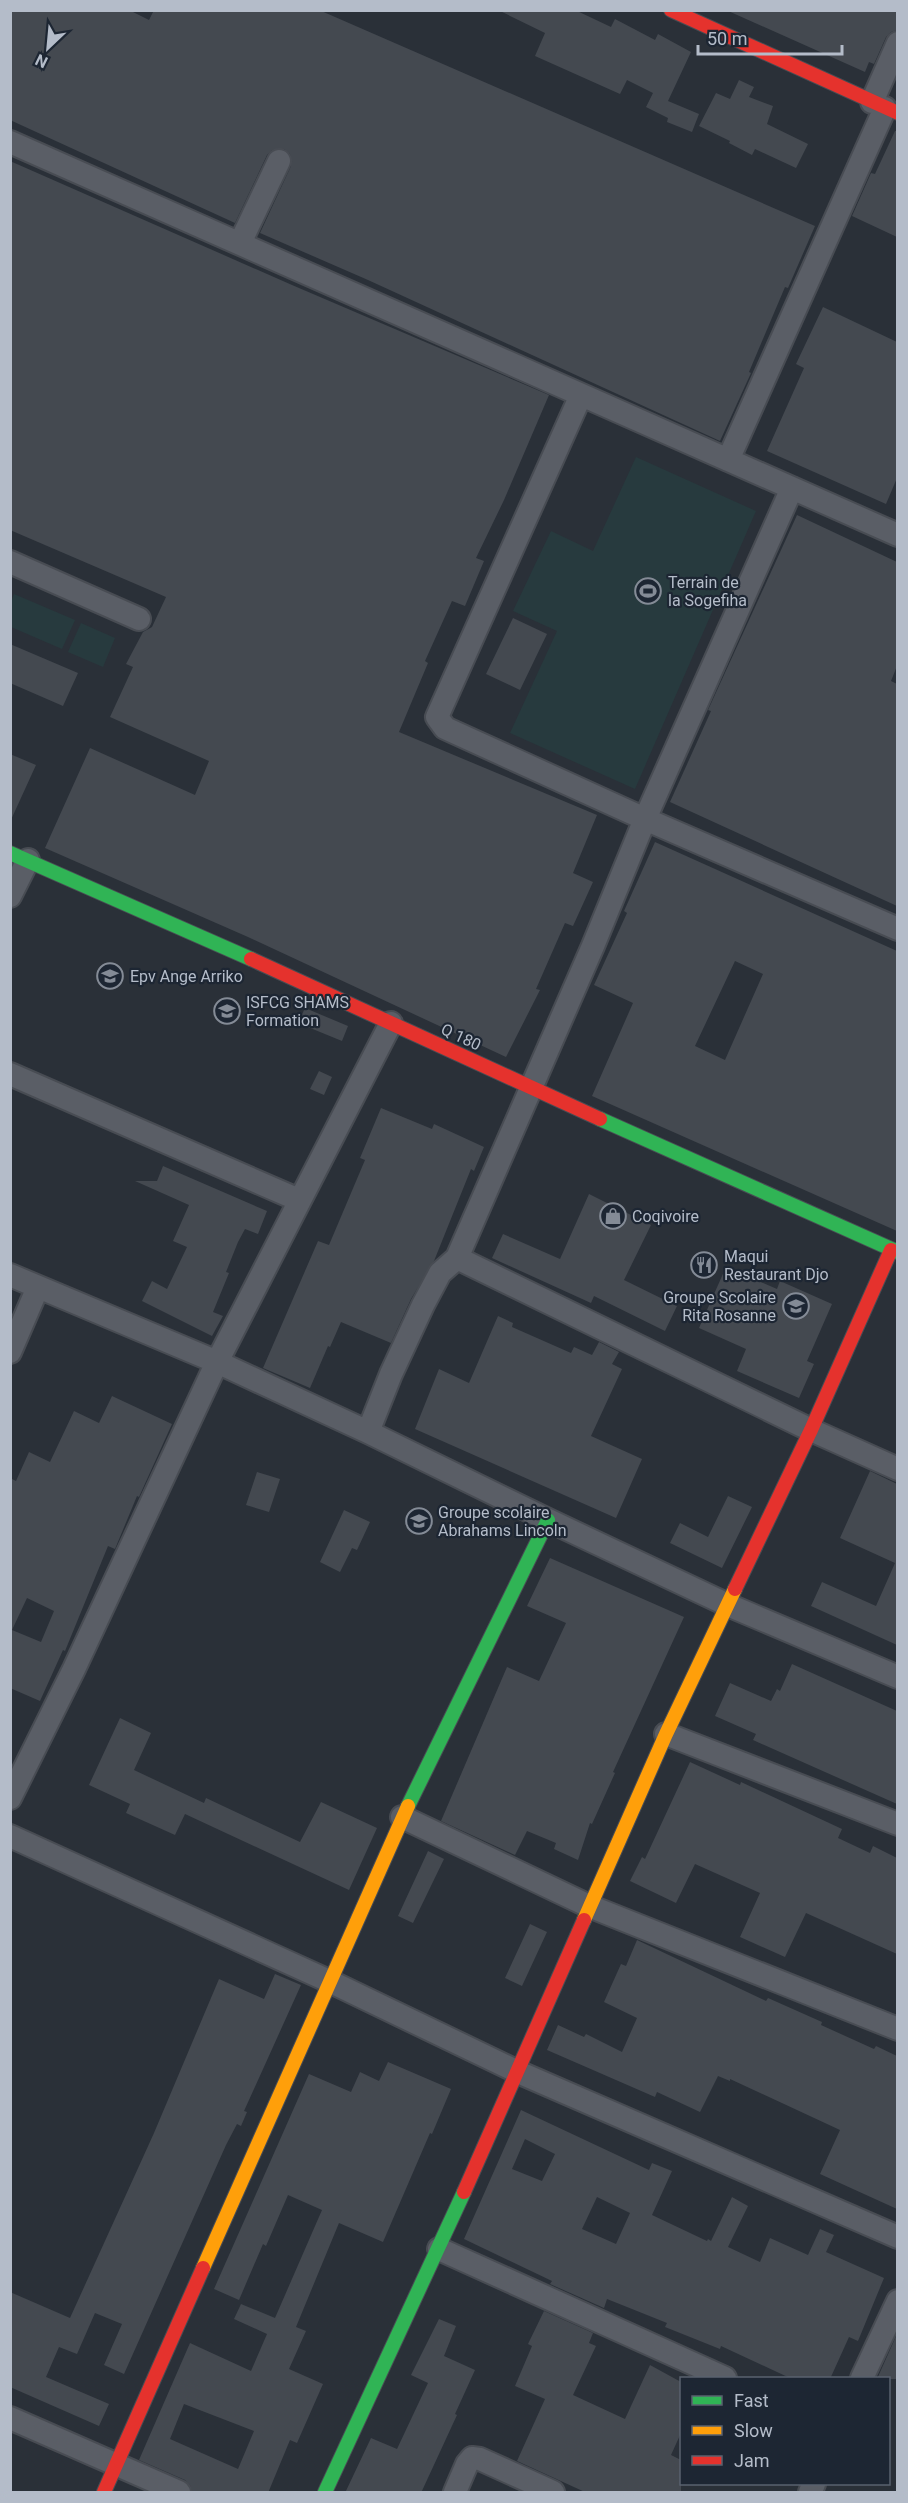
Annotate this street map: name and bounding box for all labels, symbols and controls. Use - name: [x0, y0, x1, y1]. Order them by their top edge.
- north arrow: [18, 18, 78, 78]
- scale bar: [698, 18, 842, 56]
- text: 50 m: [707, 28, 747, 49]
- text: N: [32, 50, 51, 72]
- place label: Terrain de la Sogefiha: [668, 573, 747, 610]
- sports icon: Terrain de la Sogefiha: [633, 576, 663, 606]
- school or university icon: Epv Ange Arriko: [95, 961, 125, 991]
- place label: Epv Ange Arriko: [130, 967, 243, 986]
- place label: ISFCG SHAMS Formation: [246, 993, 349, 1030]
- school or university icon: ISFCG SHAMS Formation: [212, 996, 242, 1026]
- street label: Q 180: [438, 1020, 484, 1054]
- shop icon: Coqivoire: [598, 1201, 628, 1231]
- place label: Coqivoire: [632, 1207, 699, 1226]
- place label: Maqui Restaurant Djo: [724, 1247, 829, 1284]
- restaurant icon: Maqui Restaurant Djo: [689, 1250, 719, 1280]
- place label: Groupe Scolaire Rita Rosanne: [663, 1288, 776, 1325]
- school or university icon: Groupe Scolaire Rita Rosanne: [781, 1291, 811, 1321]
- place label: Groupe scolaire Abrahams Lincoln: [438, 1503, 567, 1540]
- school or university icon: Groupe scolaire Abrahams Lincoln: [404, 1506, 434, 1536]
- legend: [680, 2377, 890, 2485]
- text: Fast: [734, 2390, 769, 2411]
- text: Slow: [734, 2420, 773, 2441]
- text: Jam: [734, 2450, 770, 2471]

